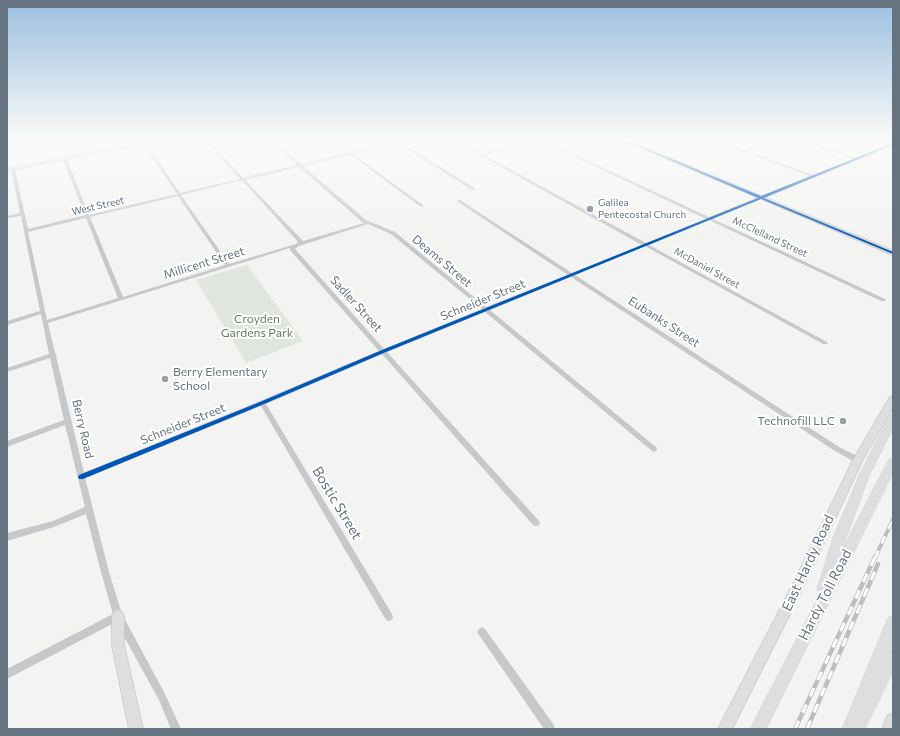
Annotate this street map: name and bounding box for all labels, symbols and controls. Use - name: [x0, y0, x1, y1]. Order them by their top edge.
- street label: West Street: [71, 194, 125, 218]
- place label: Galilea Pentecostal Church: [598, 197, 686, 220]
- marker: Galilea Pentecostal Church: [585, 204, 595, 214]
- street label: McClelland Street: [731, 214, 809, 260]
- street label: Deams Street: [409, 232, 475, 290]
- street label: Millicent Street: [162, 244, 246, 282]
- street label: McDaniel Street: [672, 245, 742, 291]
- street label: Sadler Street: [327, 273, 385, 335]
- street label: Schneider Street: [438, 276, 528, 324]
- street label: Eubanks Street: [626, 294, 702, 350]
- park label: Croyden Gardens Park: [221, 312, 293, 340]
- place label: Berry Elementary School: [173, 365, 268, 393]
- marker: Berry Elementary School: [160, 374, 170, 384]
- street label: Berry Road: [69, 398, 97, 460]
- street label: Schneider Street: [138, 400, 228, 448]
- place label: Technofill LLC: [757, 414, 835, 428]
- marker: Technofill LLC: [838, 416, 848, 426]
- street label: Bostic Street: [309, 463, 365, 543]
- street label: East Hardy Road: [778, 512, 838, 614]
- street label: Hardy Toll Road: [795, 547, 855, 643]

